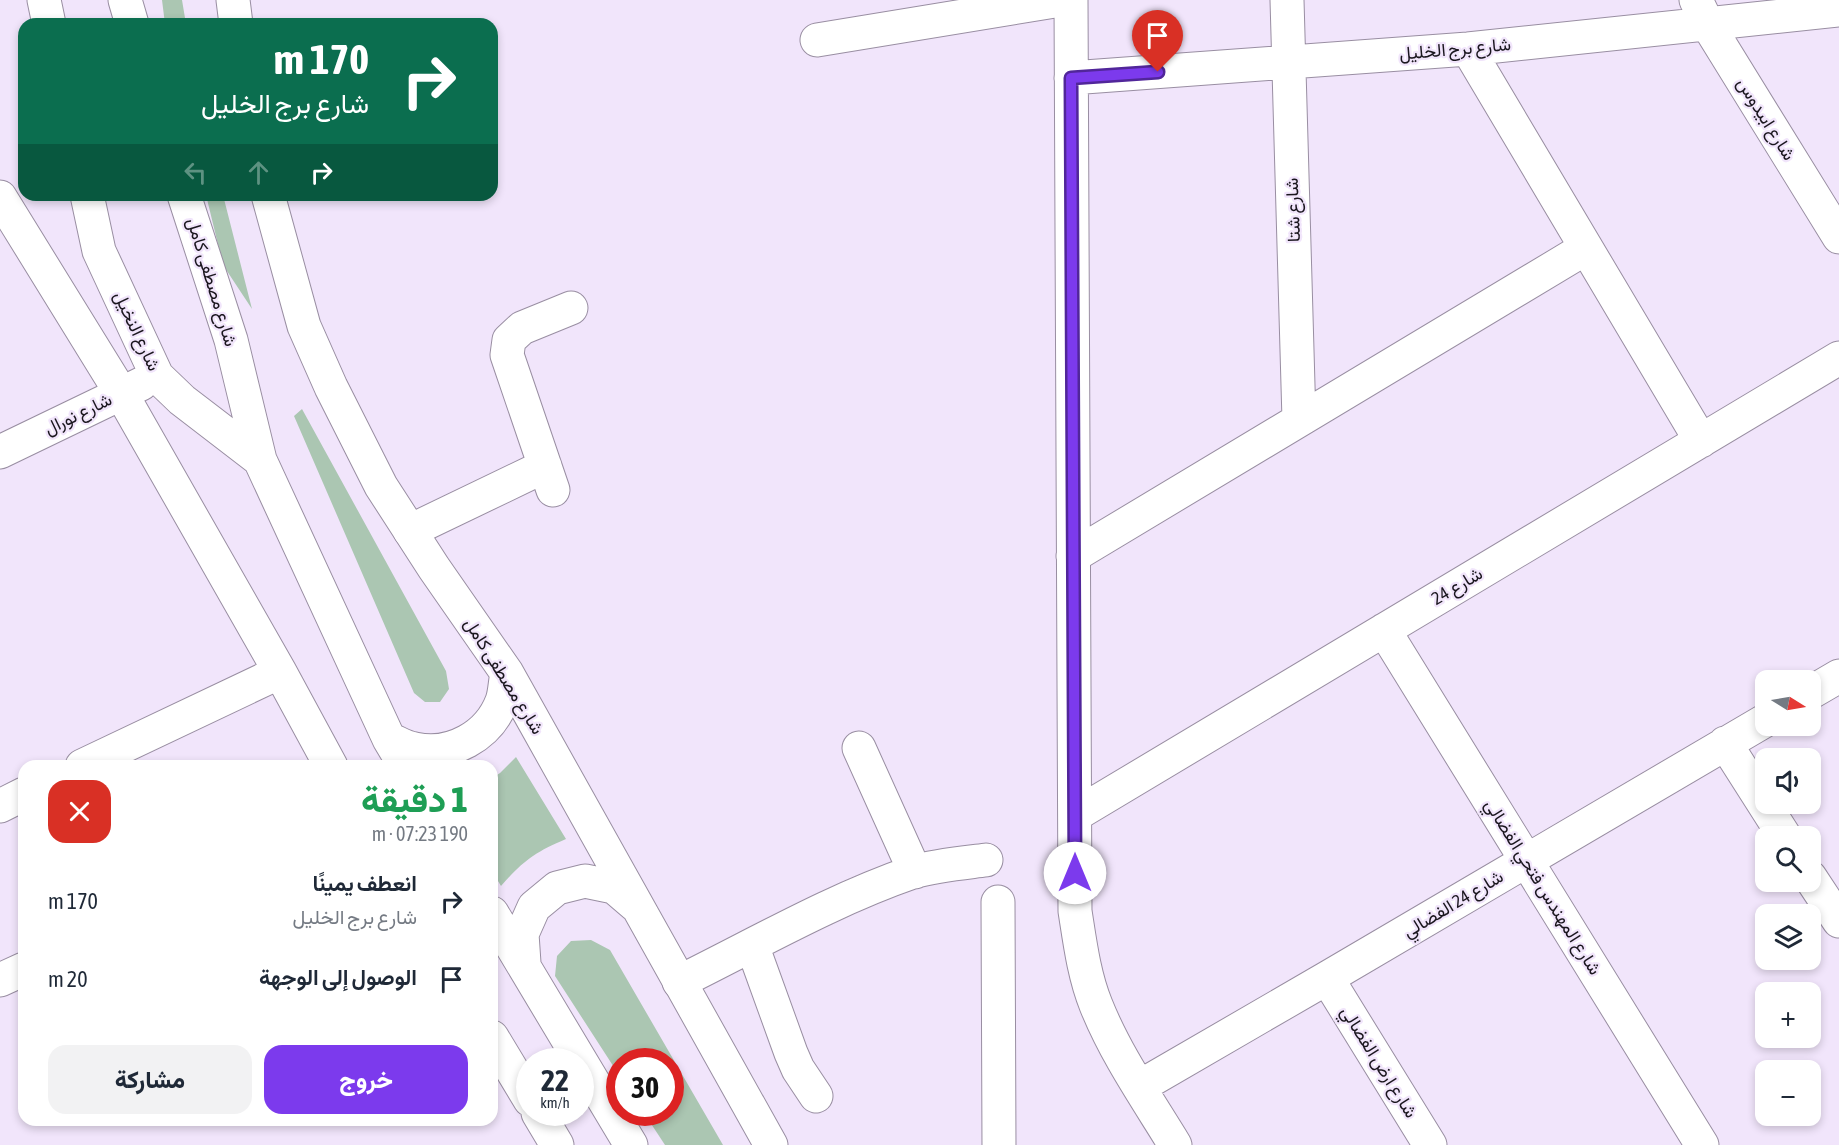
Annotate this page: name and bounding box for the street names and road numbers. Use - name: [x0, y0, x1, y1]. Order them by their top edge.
- street label: شارع برج الخليل: [1398, 33, 1512, 66]
- street label: شارع ابيدوس: [1731, 74, 1800, 165]
- street label: شارع شتا: [1281, 177, 1306, 243]
- street label: شارع مصطفى كامل: [181, 215, 242, 349]
- street label: شارع النخيل: [108, 288, 165, 375]
- street label: شارع نورال: [41, 388, 116, 441]
- street label: شارع 24: [1428, 562, 1487, 611]
- street label: شارع مصطفى كامل: [458, 614, 549, 739]
- street label: شارع المهندس فتحي الفضالي: [1476, 795, 1606, 981]
- street label: شارع 24 الفضالي: [1399, 865, 1509, 946]
- street label: شارع ارض الفضالي: [1332, 1002, 1422, 1124]

